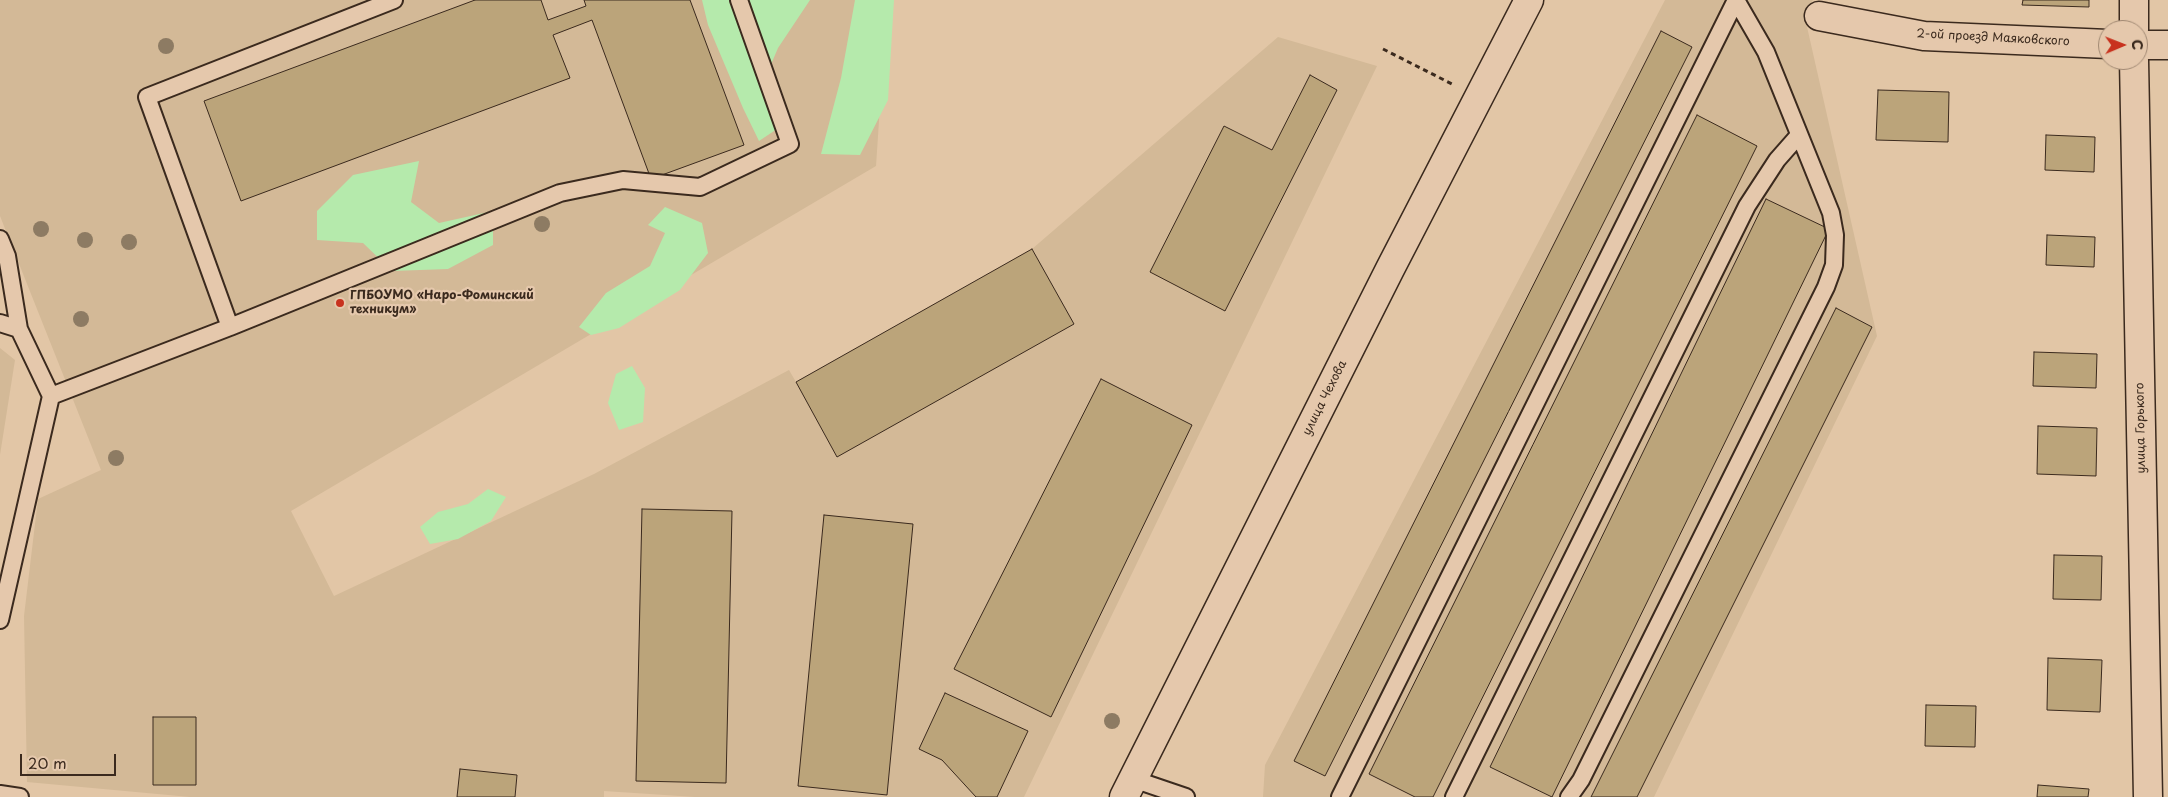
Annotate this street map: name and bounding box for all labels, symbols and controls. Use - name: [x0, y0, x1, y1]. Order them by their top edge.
- north arrow: [2098, 20, 2148, 70]
- street label: 2-ой проезд Маяковского: [1916, 27, 2070, 49]
- text: С: [2127, 39, 2148, 50]
- place label: ГПБОУМО «Наро-Фоминский техникум»: [350, 289, 534, 317]
- marker: ГПБОУМО «Наро-Фоминский техникум»: [334, 297, 346, 309]
- street label: улица Чехова: [1300, 358, 1350, 438]
- street label: улица Горького: [2133, 382, 2149, 474]
- scale bar: [22, 744, 119, 776]
- text: 20 m: [28, 751, 67, 774]

